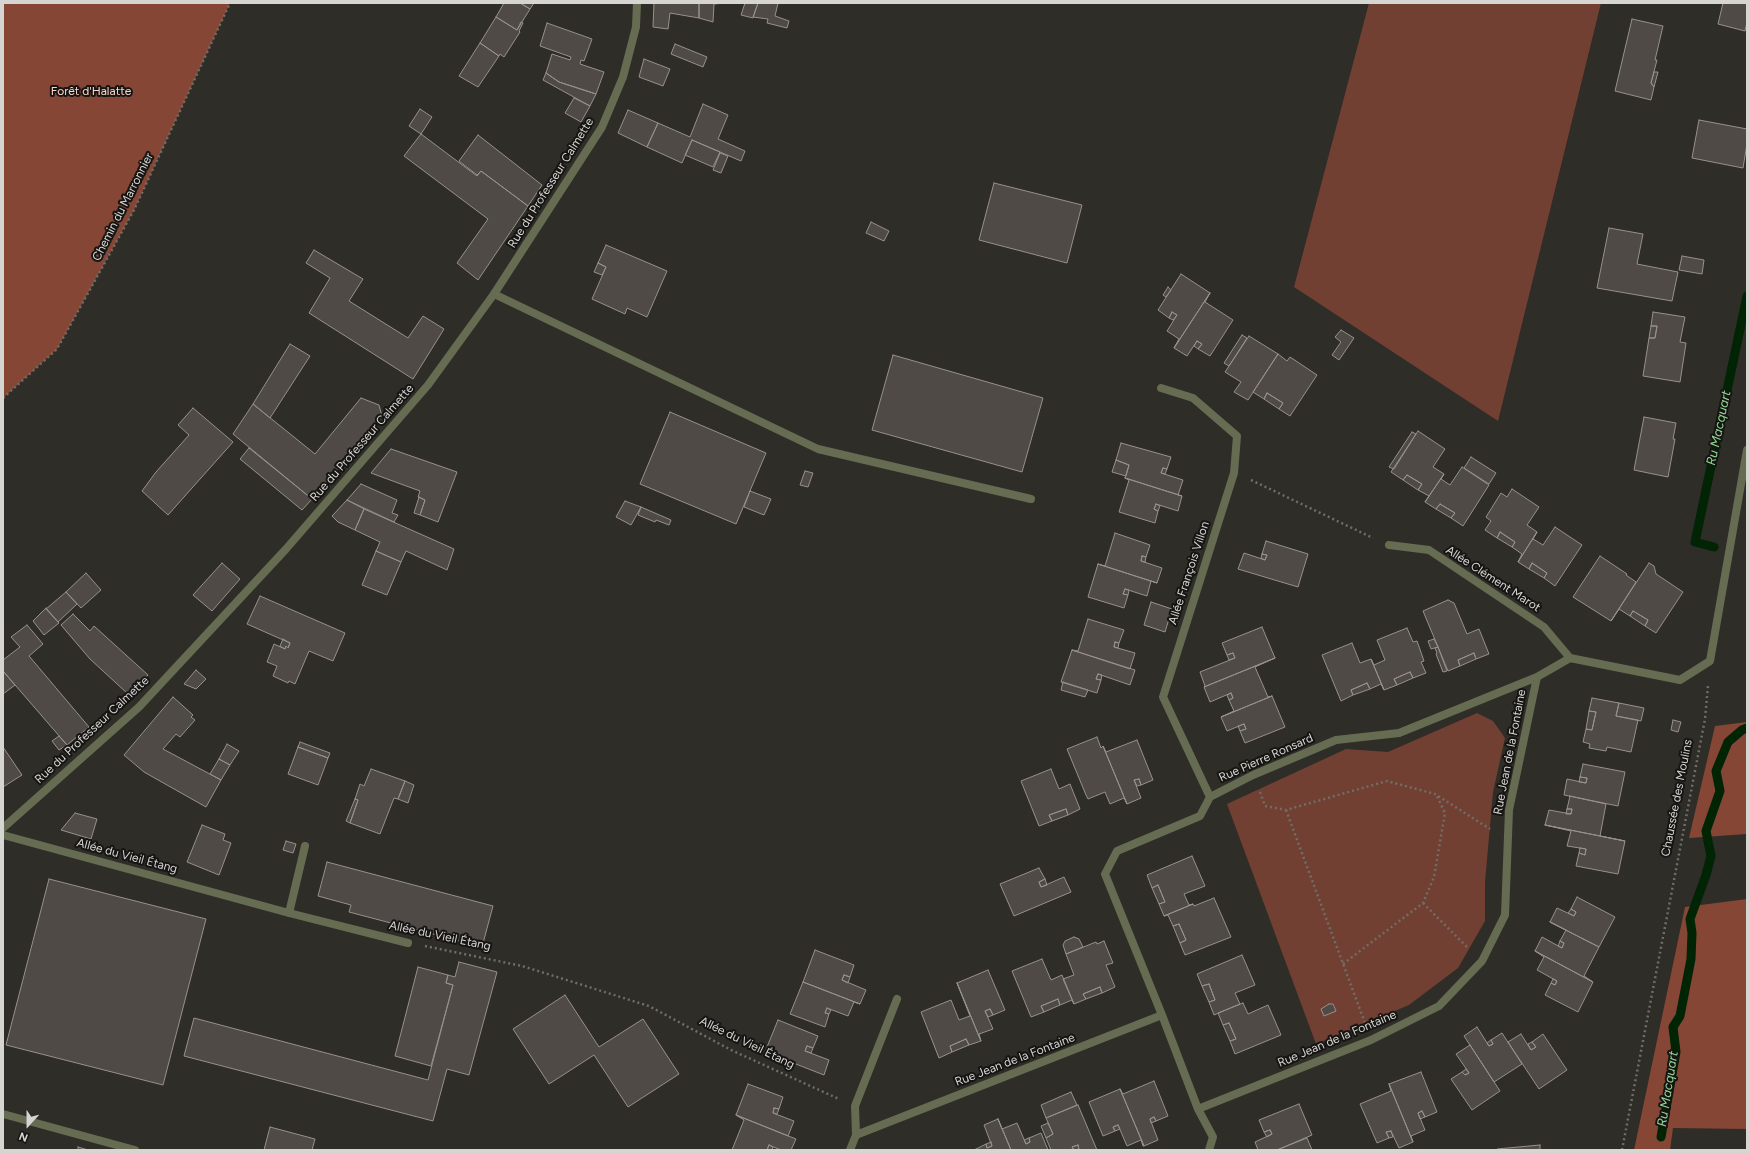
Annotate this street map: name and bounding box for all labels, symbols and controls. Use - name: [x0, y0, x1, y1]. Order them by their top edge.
- park label: Forêt d'Halatte: [51, 84, 131, 98]
- street label: Rue du Professeur Calmette: [505, 115, 597, 251]
- street label: Chemin du Marronnier: [89, 151, 157, 263]
- street label: Rue du Professeur Calmette: [307, 381, 417, 505]
- water label: Ru Macquart: [1703, 389, 1735, 467]
- street label: Allée François Villon: [1166, 520, 1212, 626]
- street label: Allée Clément Marot: [1443, 543, 1543, 615]
- street label: Rue du Professeur Calmette: [32, 673, 152, 787]
- street label: Rue Jean de la Fontaine: [1491, 688, 1529, 816]
- street label: Rue Pierre Ronsard: [1217, 731, 1315, 785]
- street label: Chaussée des Moulins: [1659, 738, 1695, 858]
- street label: Allée du Vieil Étang: [75, 836, 179, 876]
- street label: Allée du Vieil Étang: [388, 918, 492, 954]
- street label: Rue Jean de la Fontaine: [1276, 1008, 1398, 1070]
- street label: Allée du Vieil Étang: [697, 1014, 797, 1072]
- street label: Rue Jean de la Fontaine: [953, 1030, 1077, 1090]
- water label: Ru Macquart: [1654, 1050, 1682, 1128]
- north arrow: [8, 1105, 48, 1145]
- text: N: [17, 1129, 30, 1144]

